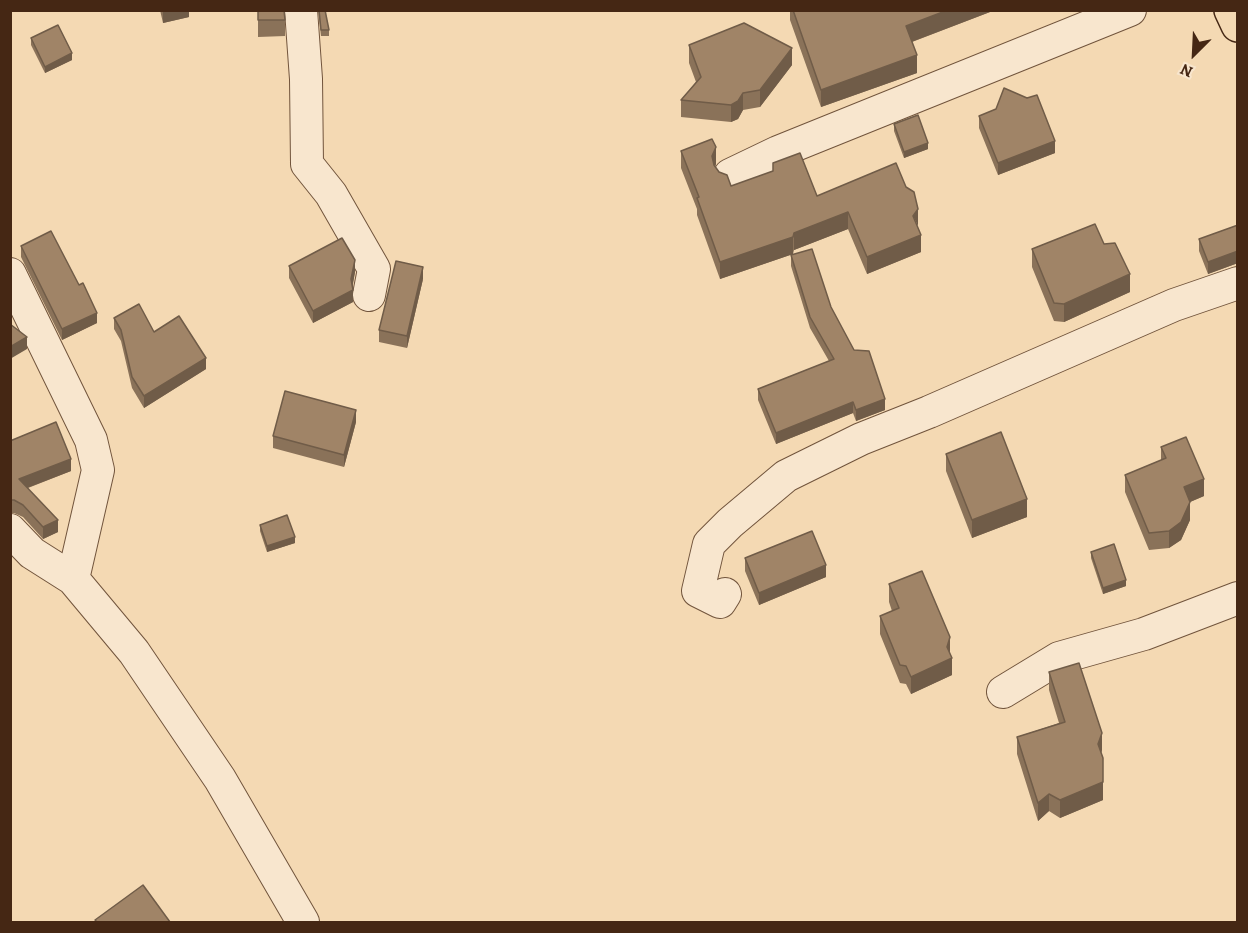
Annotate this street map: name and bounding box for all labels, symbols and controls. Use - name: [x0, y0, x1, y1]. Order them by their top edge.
- north arrow: [1164, 24, 1224, 84]
- text: N: [1177, 58, 1196, 83]

